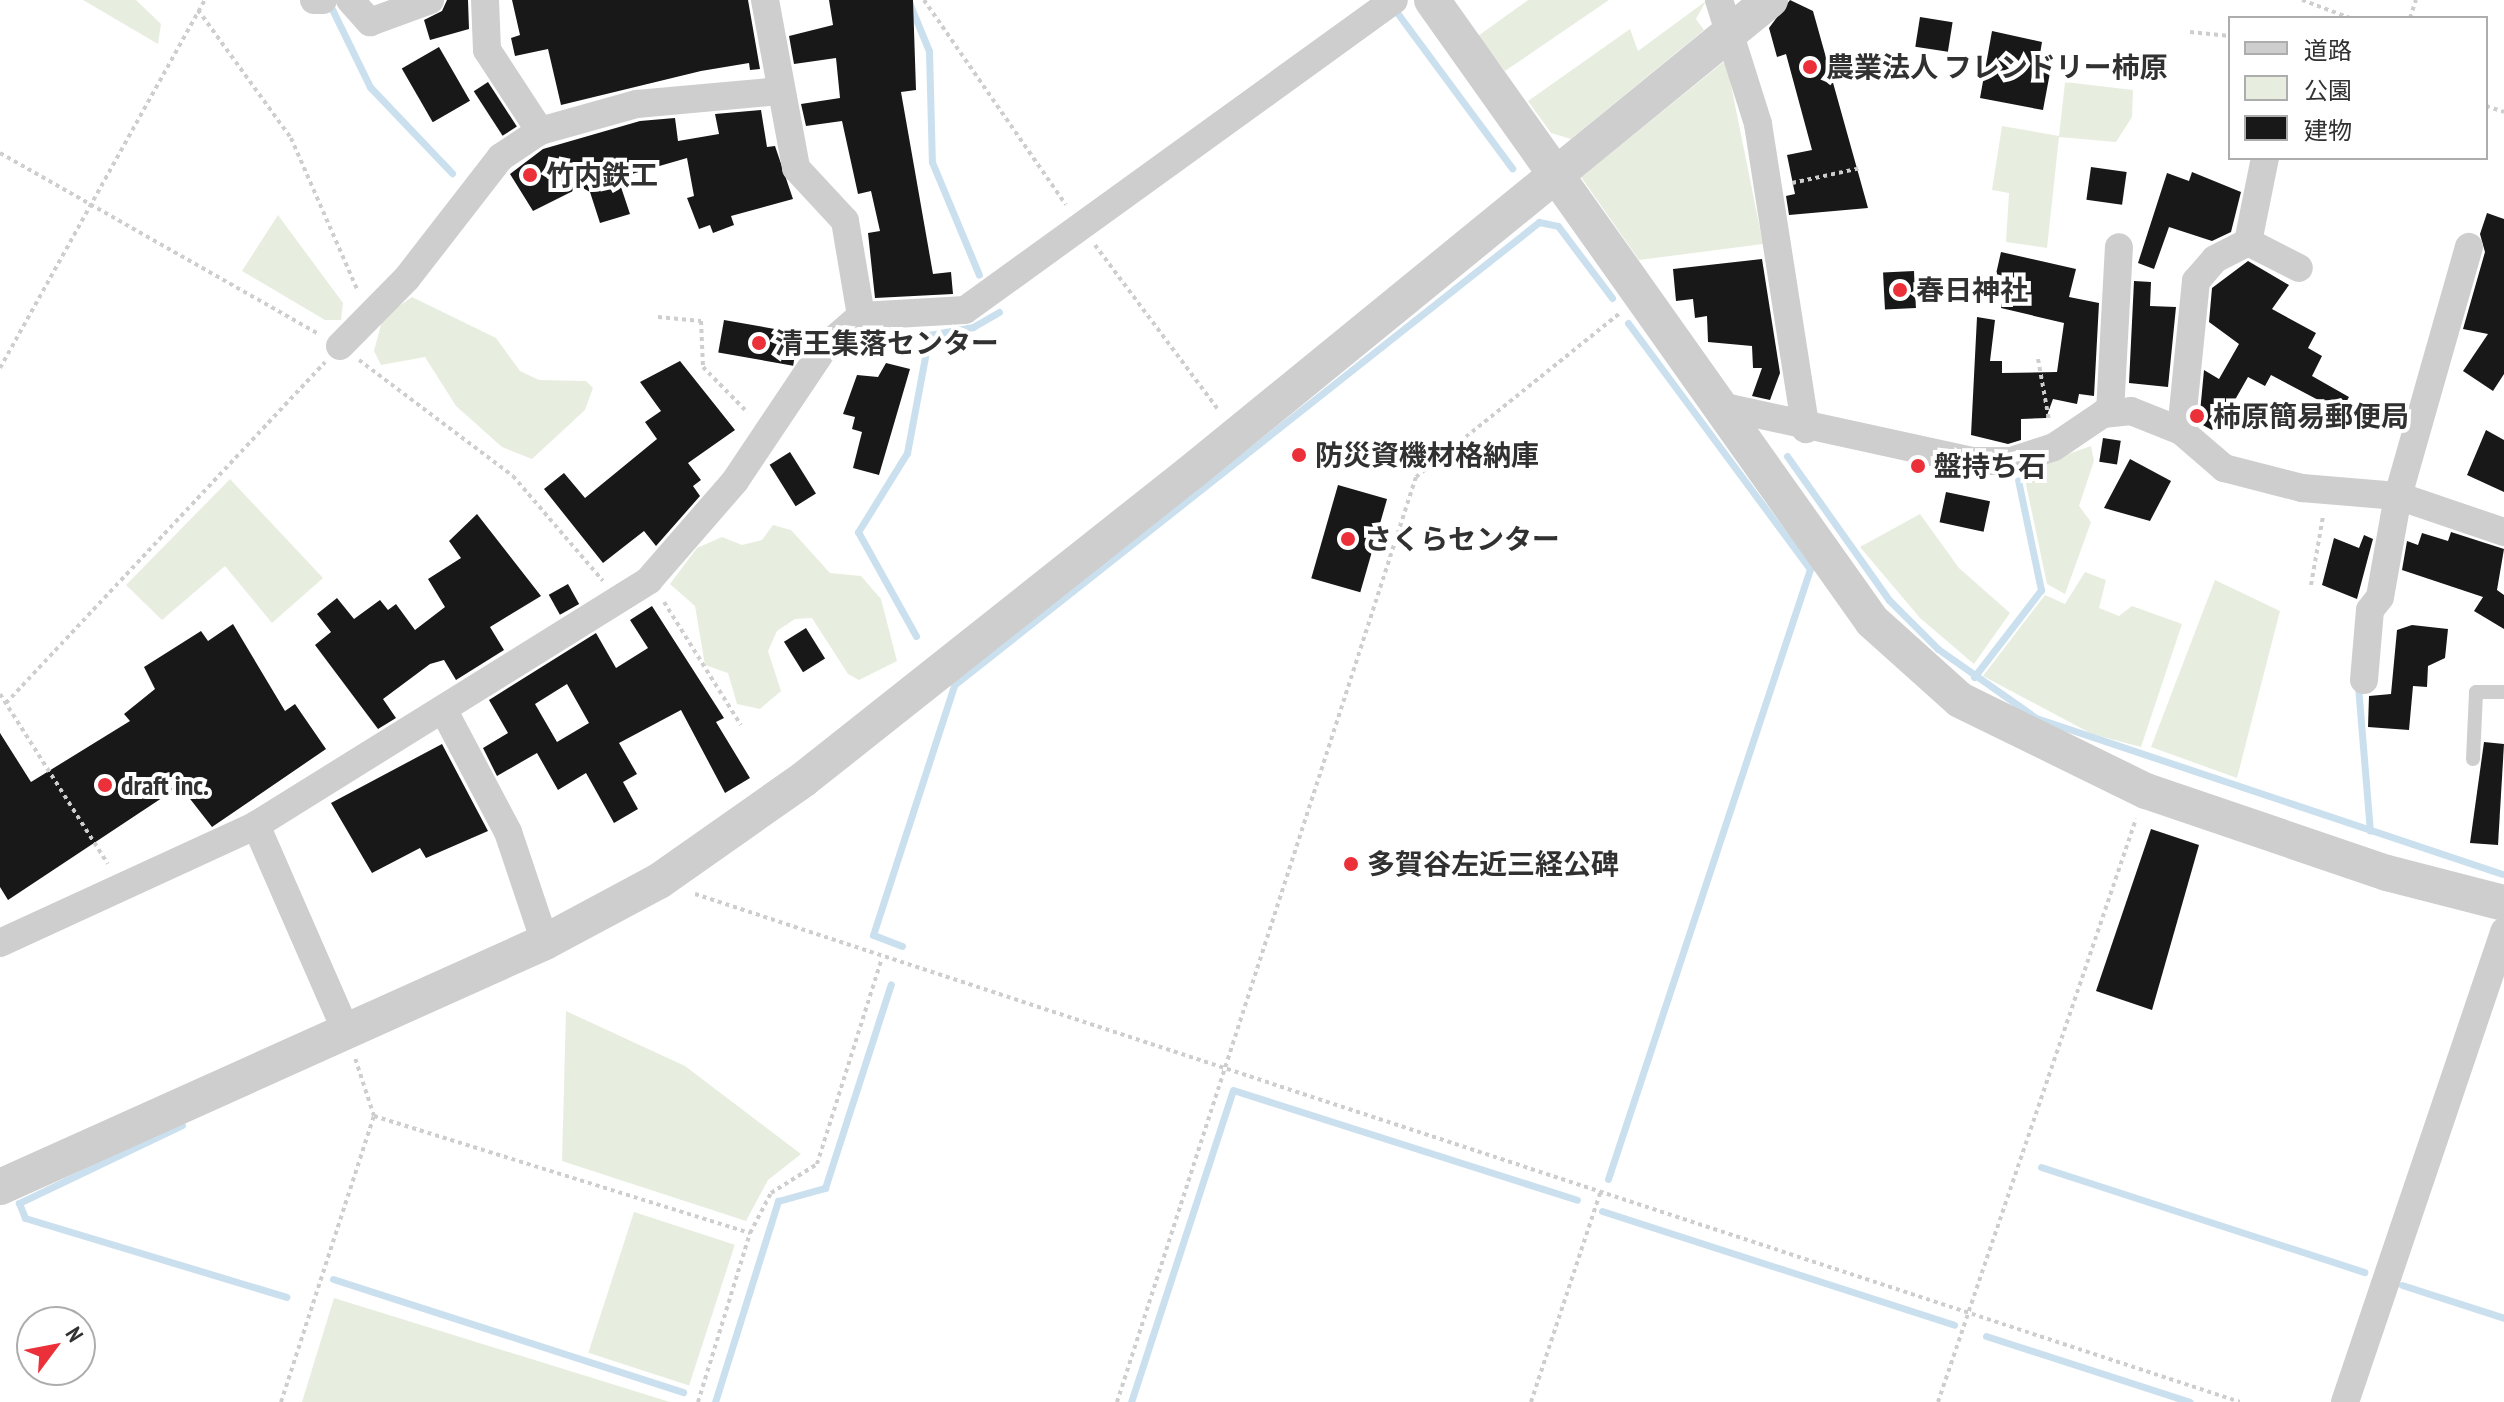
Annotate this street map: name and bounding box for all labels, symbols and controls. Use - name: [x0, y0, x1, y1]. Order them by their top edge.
- legend: [2228, 16, 2488, 160]
- text: 道路: [2304, 35, 2352, 66]
- place label: 農業法人 フレンドリー柿原: [1826, 50, 2168, 84]
- marker: 農業法人 フレンドリー柿原: [1801, 58, 1819, 76]
- text: 公園: [2304, 75, 2352, 106]
- text: 建物: [2304, 115, 2352, 146]
- place label: 竹内鉄工: [546, 158, 658, 192]
- marker: 竹内鉄工: [521, 166, 539, 184]
- place label: 春日神社: [1916, 273, 2028, 307]
- marker: 春日神社: [1891, 281, 1909, 299]
- place label: 清王集落センター: [775, 326, 999, 360]
- marker: 清王集落センター: [750, 334, 768, 352]
- place label: 柿原簡易郵便局: [2213, 399, 2409, 433]
- marker: 柿原簡易郵便局: [2188, 407, 2206, 425]
- place label: 防災資機材格納庫: [1315, 438, 1539, 472]
- marker: 防災資機材格納庫: [1290, 446, 1308, 464]
- place label: 盤持ち石: [1934, 449, 2046, 483]
- marker: 盤持ち石: [1909, 457, 1927, 475]
- place label: さくらセンター: [1364, 522, 1560, 556]
- marker: さくらセンター: [1339, 530, 1357, 548]
- place label: draft inc.: [121, 768, 209, 802]
- marker: draft inc.: [96, 776, 114, 794]
- place label: 多賀谷左近三経公碑: [1367, 847, 1619, 881]
- marker: 多賀谷左近三経公碑: [1342, 855, 1360, 873]
- north arrow: [16, 1306, 96, 1386]
- text: N: [60, 1322, 90, 1347]

